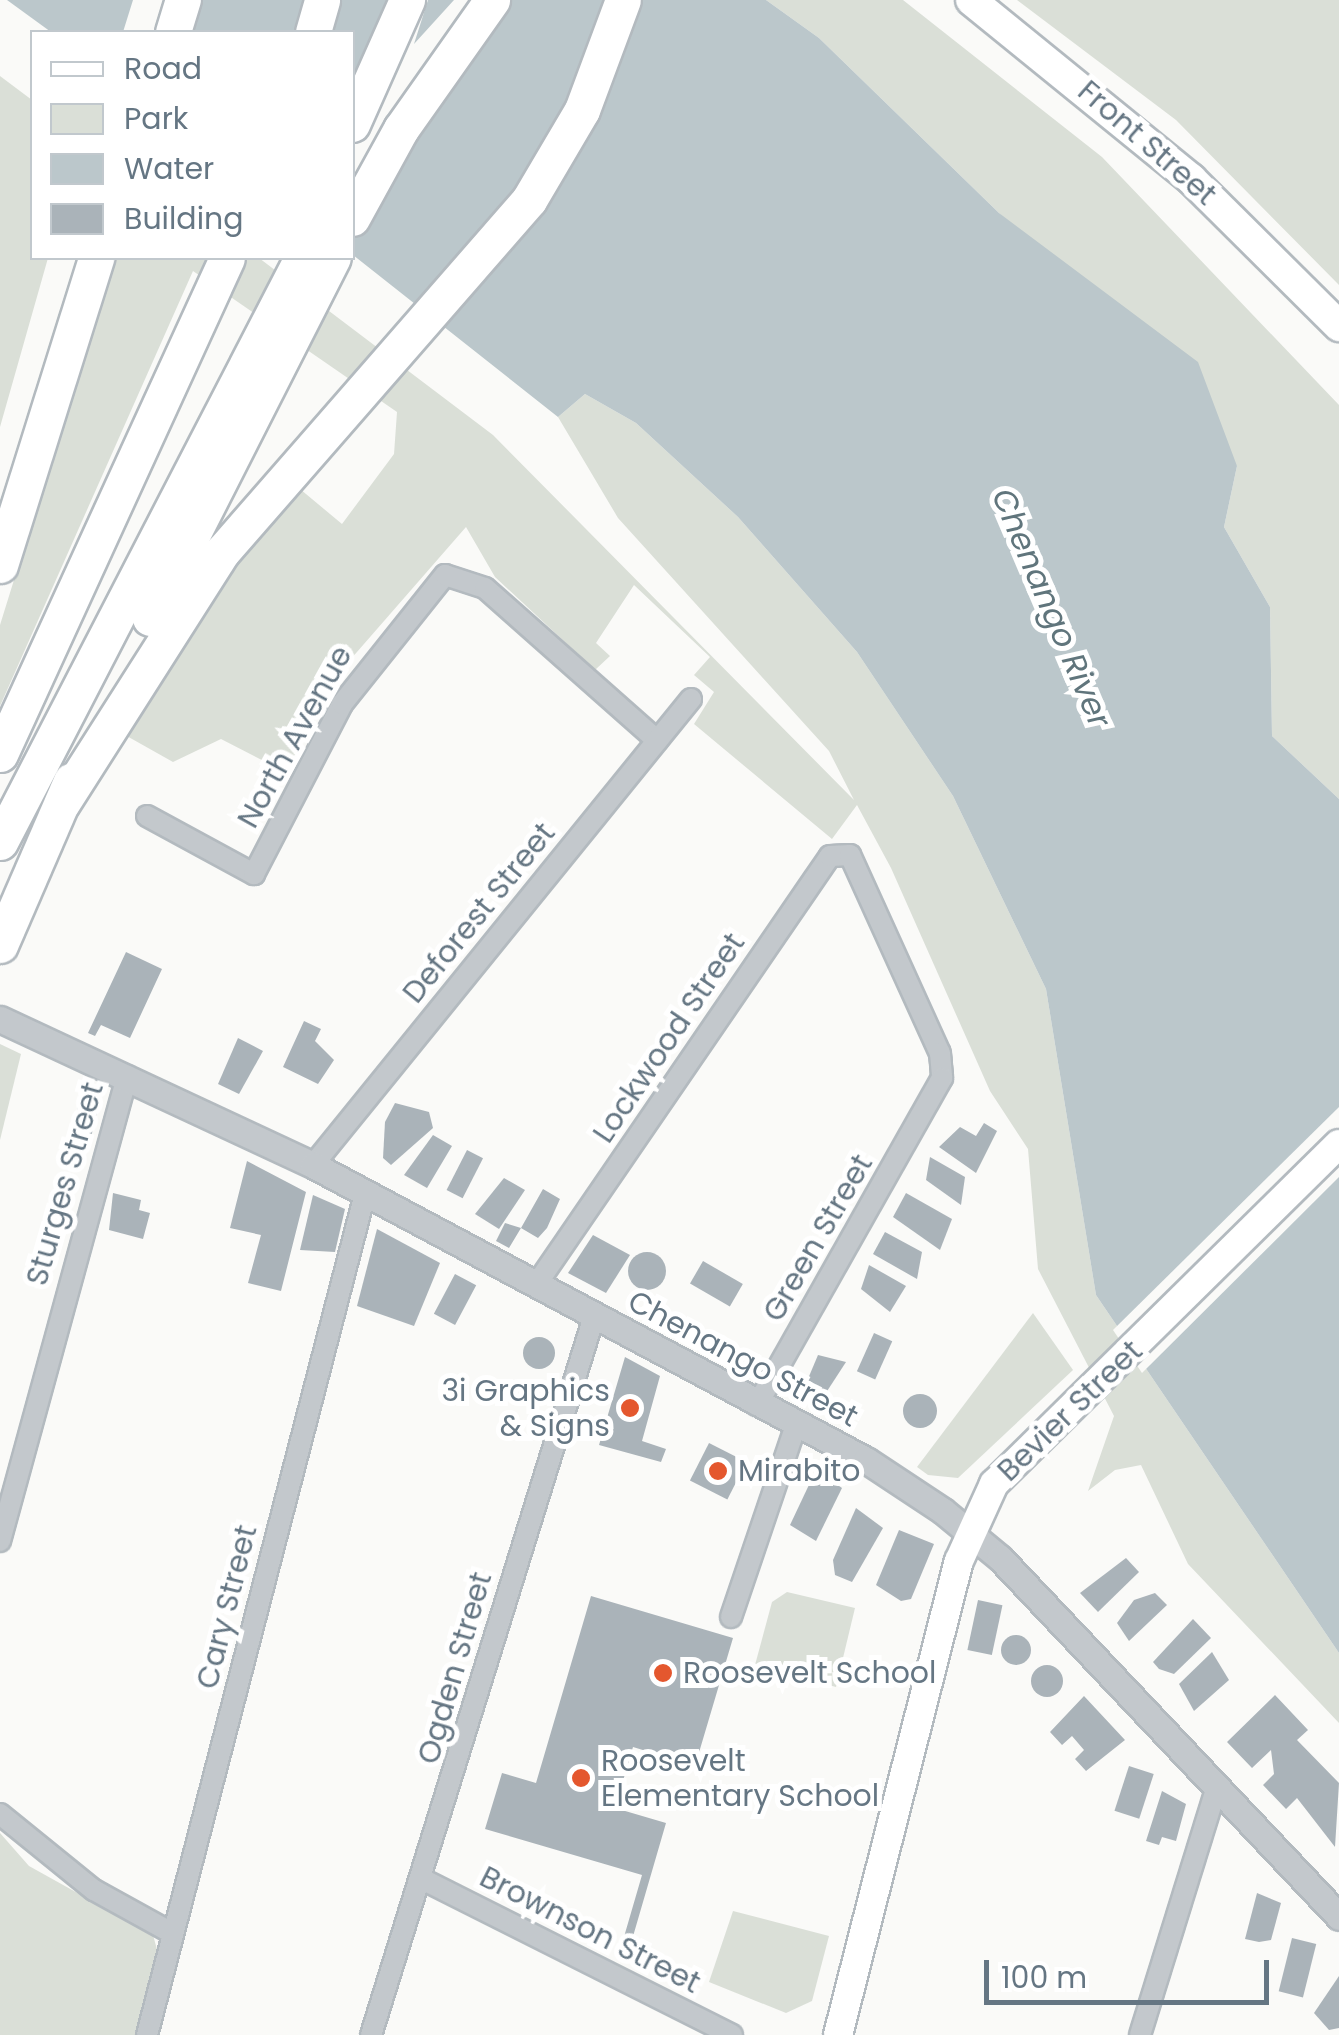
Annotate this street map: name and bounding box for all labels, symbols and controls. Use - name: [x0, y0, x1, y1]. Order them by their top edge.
- legend: [30, 30, 355, 260]
- text: Road: [124, 47, 202, 90]
- street label: Front Street: [1070, 73, 1224, 213]
- text: Park: [124, 97, 188, 140]
- text: Water: [124, 147, 214, 190]
- text: Building: [124, 197, 244, 240]
- water label: Chenango River: [983, 483, 1119, 733]
- street label: North Avenue: [230, 640, 360, 834]
- street label: Deforest Street: [395, 816, 563, 1010]
- street label: Lockwood Street: [586, 926, 752, 1150]
- street label: Sturges Street: [19, 1078, 111, 1290]
- street label: Green Street: [756, 1148, 880, 1328]
- street label: Chenango Street: [622, 1283, 864, 1435]
- street label: Bevier Street: [990, 1333, 1150, 1489]
- place label: 3i Graphics & Signs: [441, 1373, 610, 1444]
- marker: 3i Graphics & Signs: [619, 1397, 641, 1419]
- place label: Mirabito: [738, 1453, 860, 1489]
- marker: Mirabito: [707, 1460, 729, 1482]
- street label: Cary Street: [189, 1521, 265, 1693]
- street label: Ogden Street: [410, 1568, 500, 1768]
- place label: Roosevelt School: [683, 1655, 936, 1691]
- marker: Roosevelt School: [652, 1662, 674, 1684]
- place label: Roosevelt Elementary School: [601, 1743, 879, 1814]
- marker: Roosevelt Elementary School: [570, 1767, 592, 1789]
- street label: Brownson Street: [474, 1859, 706, 2001]
- scale bar: [989, 1940, 1274, 2002]
- text: 100 m: [1001, 1956, 1087, 1999]

